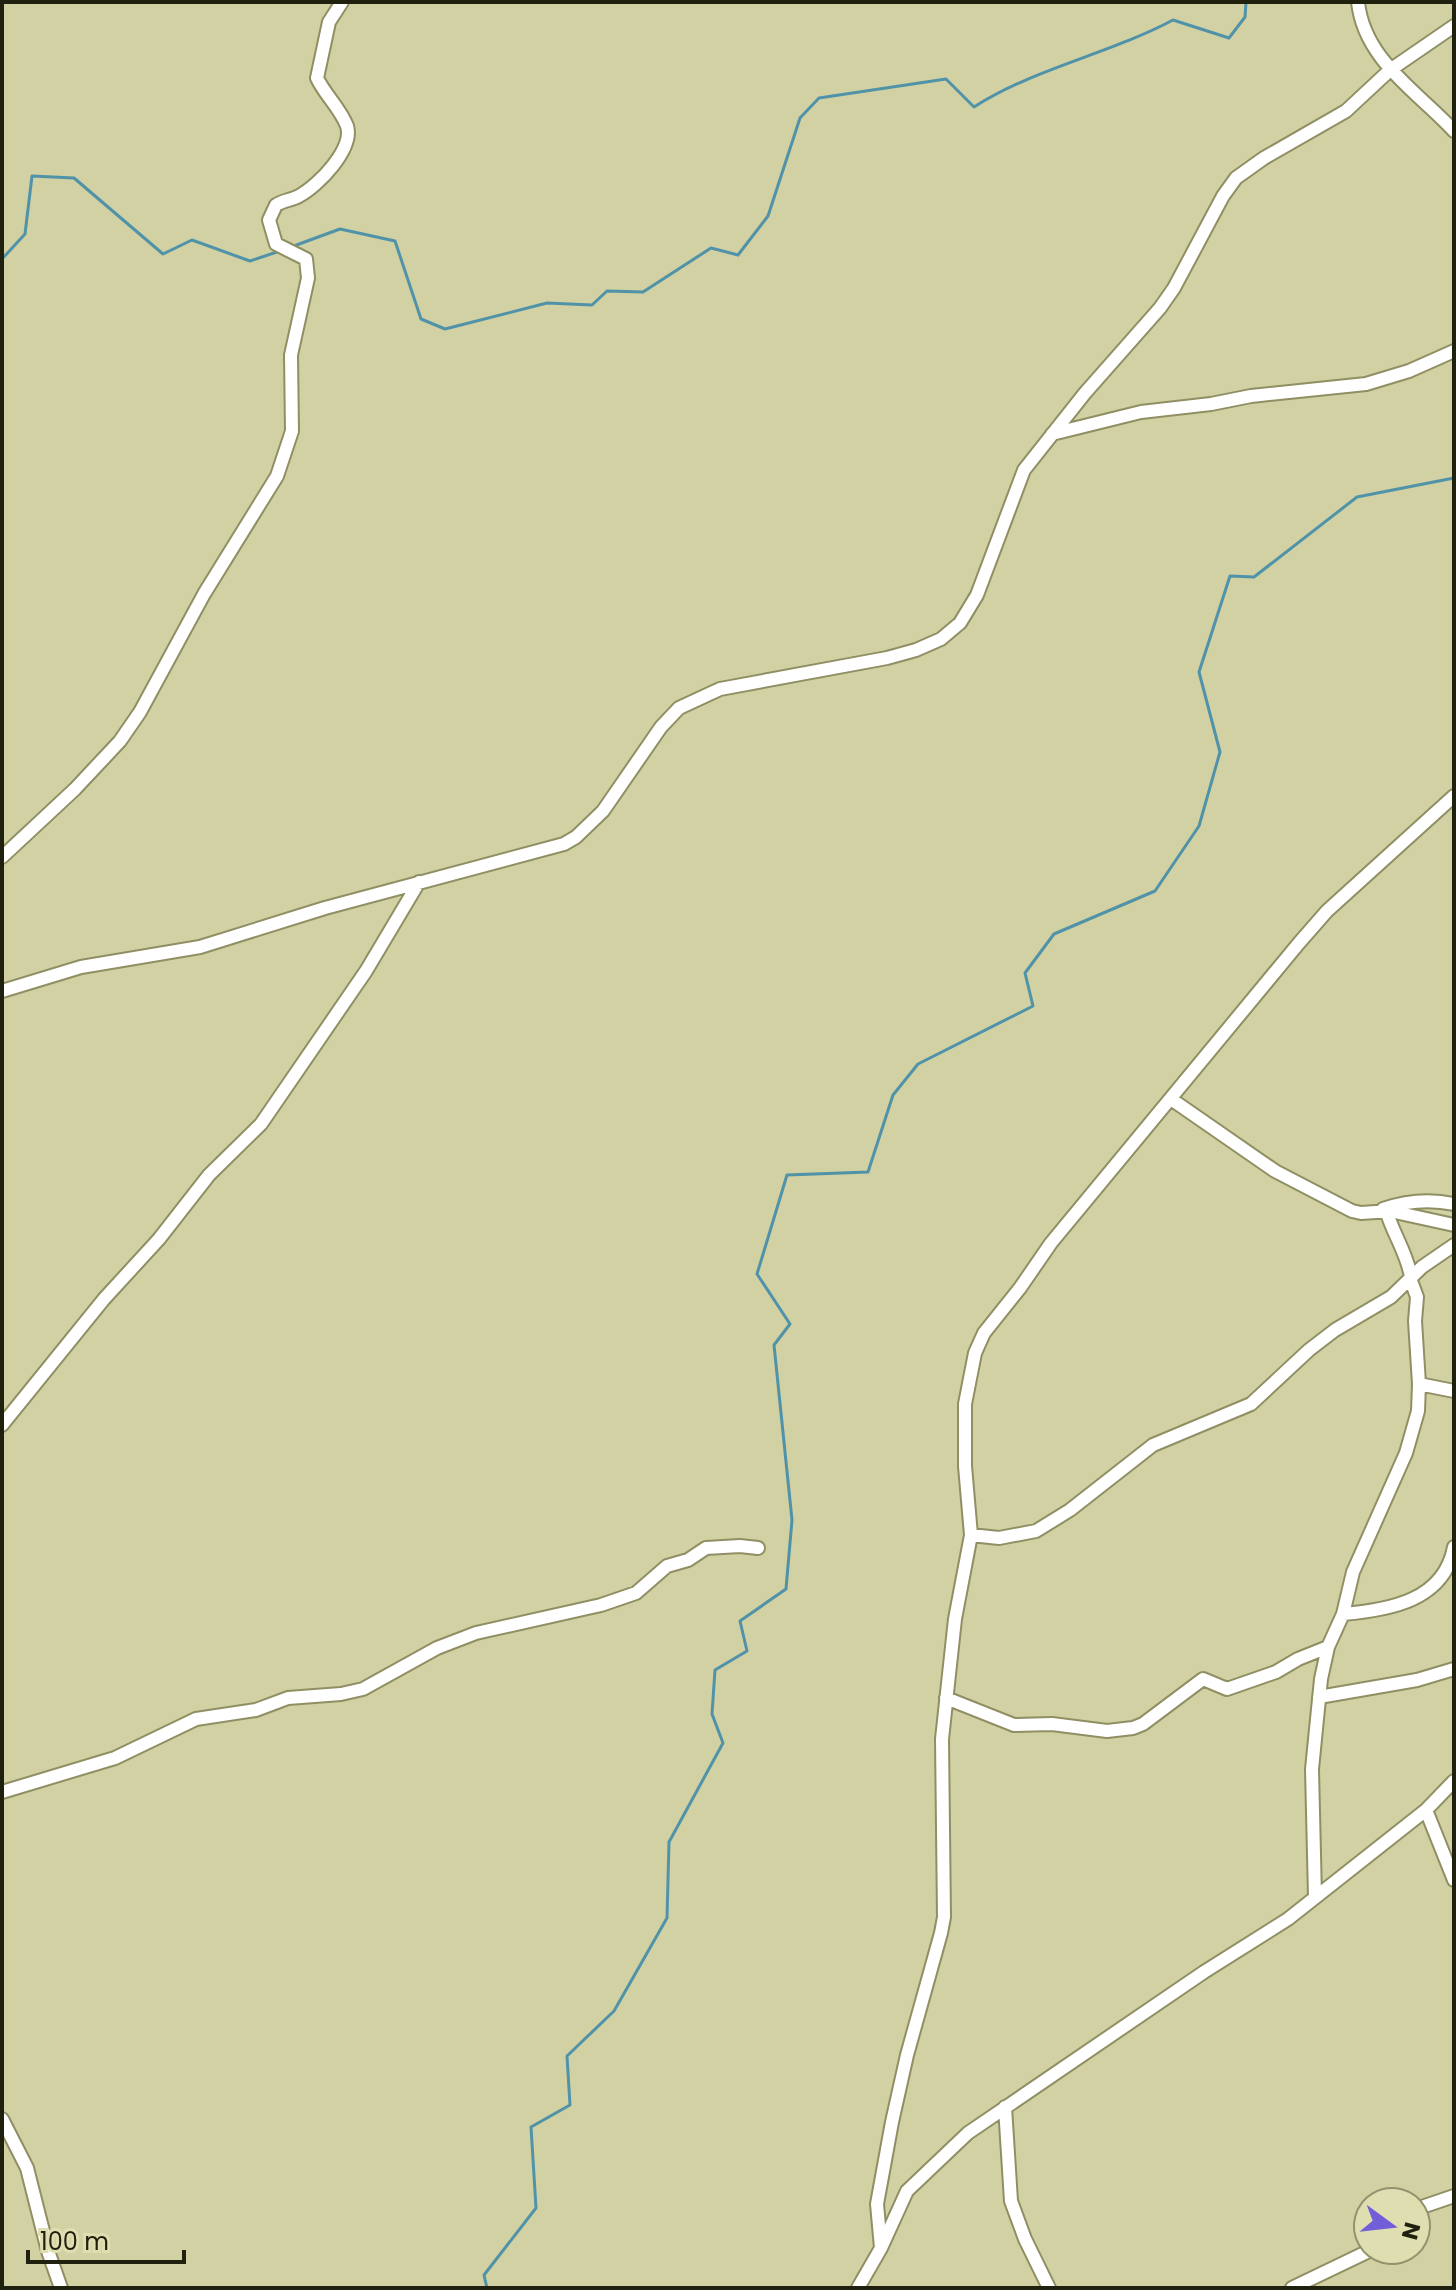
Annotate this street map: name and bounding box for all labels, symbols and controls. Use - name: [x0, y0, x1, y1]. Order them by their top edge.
- north arrow: [1352, 2186, 1432, 2266]
- scale bar: [28, 2214, 184, 2264]
- text: N: [1394, 2219, 1428, 2243]
- text: 100 m: [40, 2225, 109, 2258]

